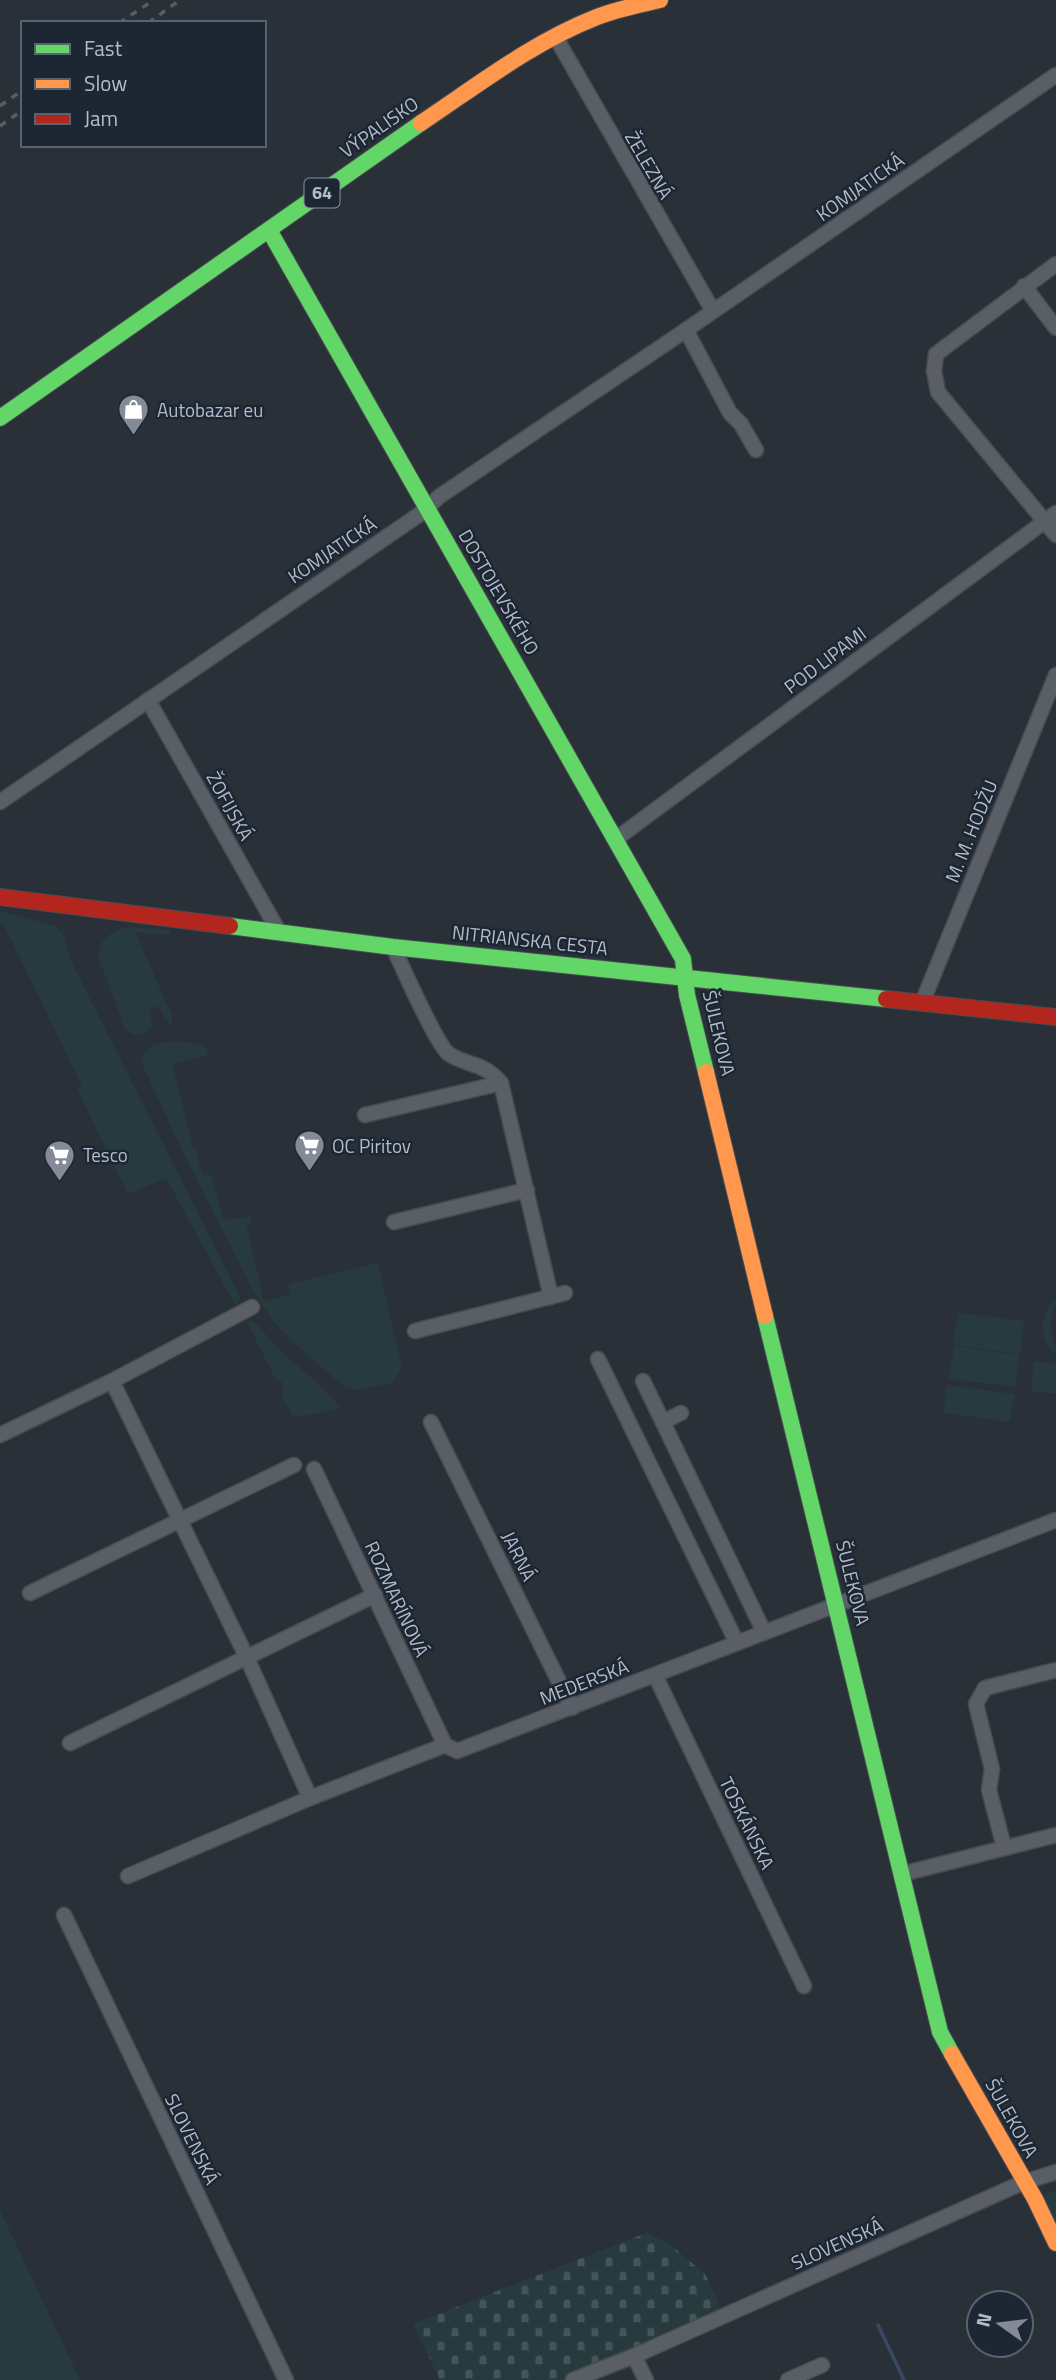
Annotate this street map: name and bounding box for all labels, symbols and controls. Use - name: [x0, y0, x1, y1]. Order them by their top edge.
- legend: [21, 21, 266, 147]
- text: Fast: [84, 32, 123, 64]
- text: Slow: [84, 67, 127, 99]
- street label: VÝPALISKO: [333, 89, 424, 164]
- text: Jam: [84, 102, 118, 134]
- street label: ŽELEZNÁ: [618, 125, 681, 204]
- street label: KOMJATICKÁ: [810, 145, 910, 228]
- road number: 64: [304, 178, 340, 208]
- shop icon: Autobazar eu: [117, 393, 151, 437]
- place label: Autobazar eu: [157, 395, 263, 424]
- street label: KOMJATICKÁ: [281, 509, 382, 590]
- street label: DOSTOJEVSKÉHO: [452, 524, 547, 660]
- street label: POD LIPAMI: [777, 619, 872, 700]
- street label: ŽOFIJSKÁ: [200, 766, 261, 846]
- street label: M. M. HODŽU: [937, 775, 1004, 887]
- street label: NITRIANSKA CESTA: [451, 917, 609, 962]
- street label: ŠULEKOVA: [696, 987, 743, 1078]
- supermarket icon: OC Piritov: [292, 1129, 326, 1173]
- place label: OC Piritov: [332, 1131, 411, 1160]
- supermarket icon: Tesco: [43, 1138, 77, 1182]
- place label: Tesco: [83, 1140, 128, 1169]
- street label: JARNÁ: [495, 1526, 544, 1586]
- street label: ROZMARÍNOVÁ: [358, 1536, 437, 1662]
- street label: ŠULEKOVA: [829, 1537, 878, 1628]
- street label: MEDERSKÁ: [535, 1651, 633, 1712]
- street label: TOSKÁNSKA: [713, 1772, 782, 1874]
- street label: ŠULEKOVA: [979, 2073, 1046, 2163]
- street label: SLOVENSKÁ: [158, 2088, 227, 2189]
- street label: SLOVENSKÁ: [786, 2210, 888, 2277]
- north arrow: [965, 2289, 1035, 2359]
- text: N: [967, 2310, 999, 2330]

